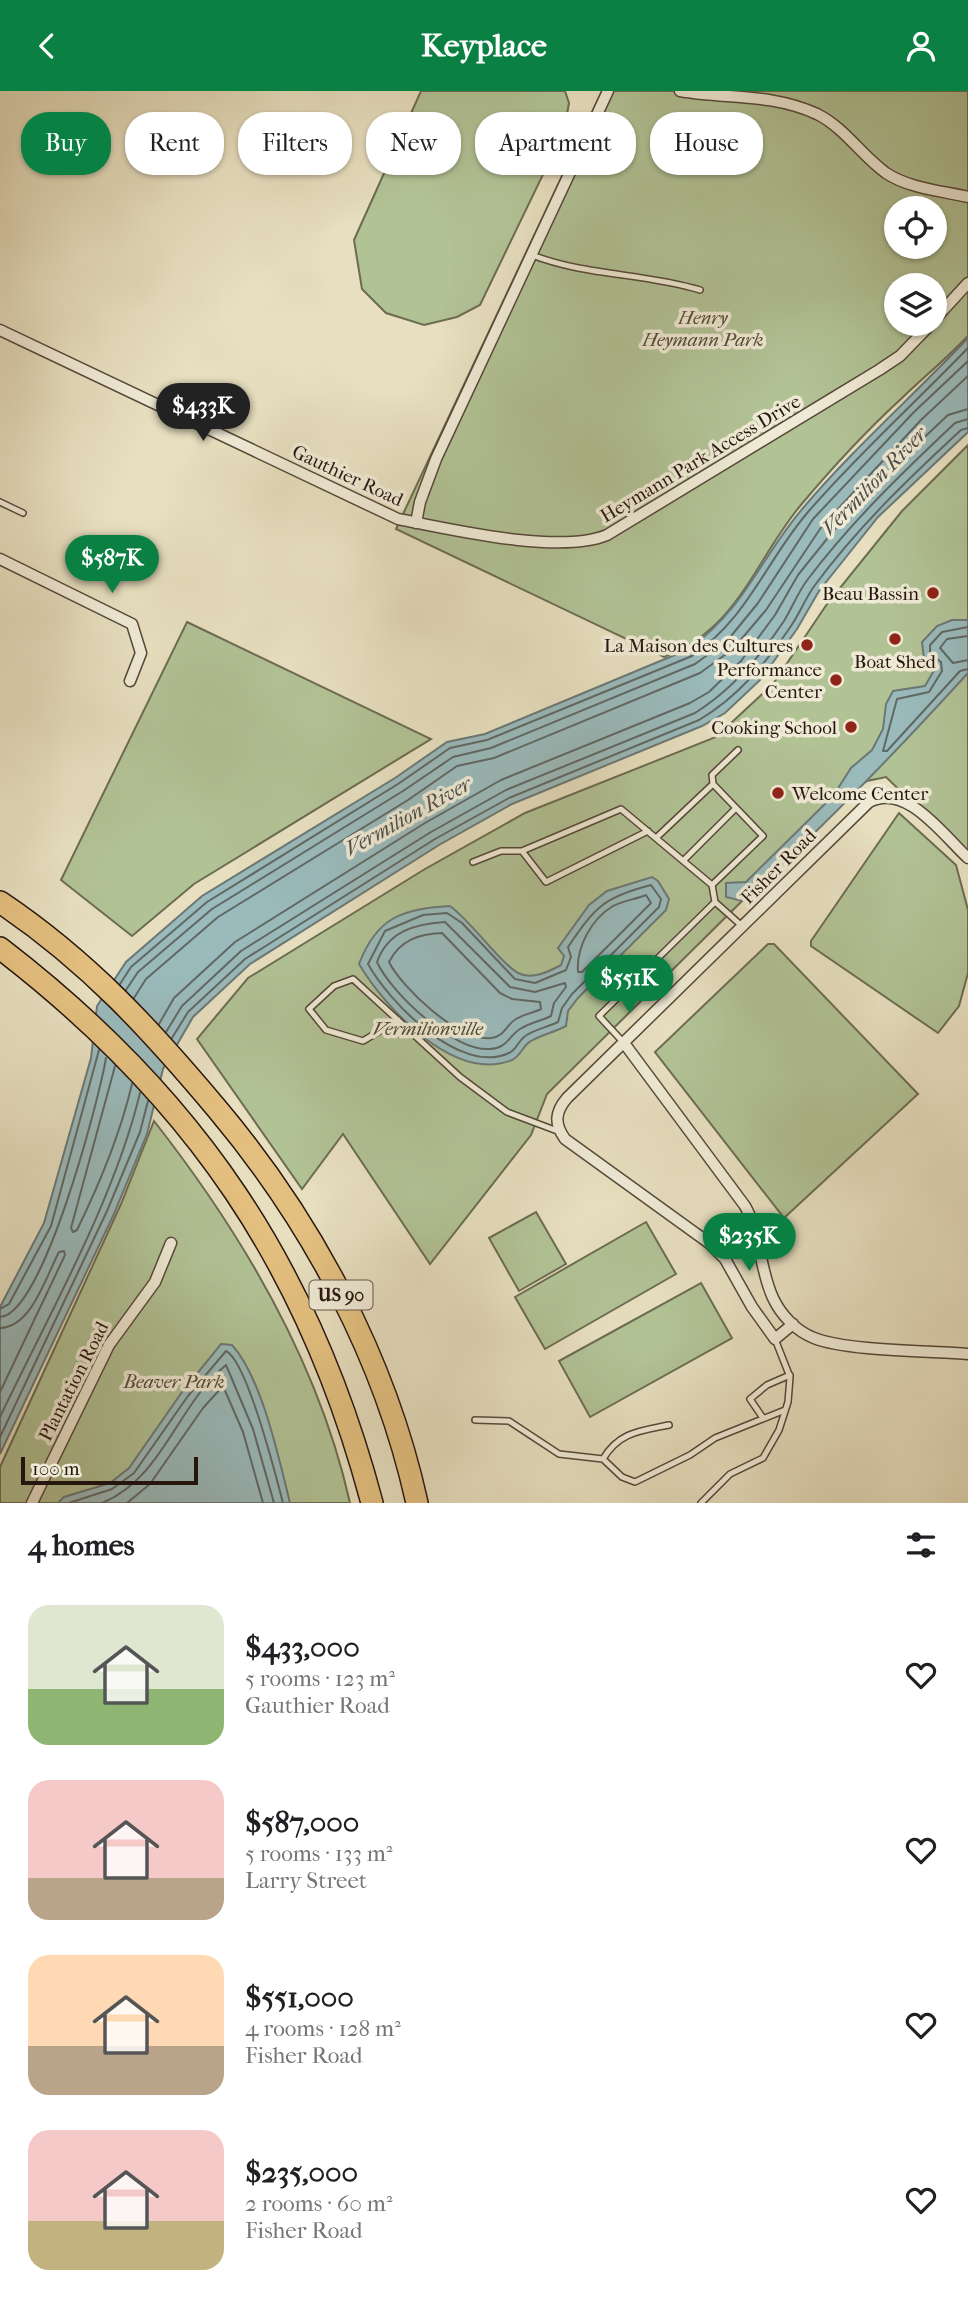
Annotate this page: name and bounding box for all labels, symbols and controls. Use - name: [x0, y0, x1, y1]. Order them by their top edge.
- icon: back: [28, 27, 66, 65]
- text: Keyplace: [421, 27, 547, 64]
- icon: person: [902, 27, 940, 65]
- chip: Buy: [21, 112, 111, 175]
- chip: Rent: [125, 112, 224, 175]
- chip: Filters: [238, 112, 352, 175]
- chip: New: [366, 112, 461, 175]
- chip: Apartment: [475, 112, 636, 175]
- chip: House: [650, 112, 763, 175]
- map controls: [884, 196, 947, 336]
- button: locate: [884, 196, 947, 259]
- button: layers: [884, 273, 947, 336]
- park label: Henry Heymann Park: [641, 307, 764, 351]
- pin: $433K: [154, 383, 252, 443]
- street label: Heymann Park Access Drive: [596, 390, 805, 527]
- text: $433K: [172, 392, 234, 419]
- water label: Vermilion River: [817, 421, 933, 540]
- street label: Gauthier Road: [289, 441, 407, 511]
- pin: $587K: [63, 535, 161, 595]
- text: $587K: [81, 544, 143, 571]
- place label: Beau Bassin: [822, 583, 919, 605]
- marker: Beau Bassin: [925, 585, 941, 601]
- marker: Boat Shed: [887, 631, 903, 647]
- place label: La Maison des Cultures: [604, 635, 793, 657]
- marker: La Maison des Cultures: [799, 637, 815, 653]
- place label: Boat Shed: [854, 651, 937, 673]
- place label: Performance Center: [717, 659, 823, 703]
- marker: Performance Center: [828, 672, 844, 688]
- place label: Cooking School: [711, 717, 837, 739]
- marker: Cooking School: [843, 719, 859, 735]
- water label: Vermilion River: [341, 771, 477, 861]
- place label: Welcome Center: [791, 783, 929, 805]
- marker: Welcome Center: [770, 785, 786, 801]
- street label: Fisher Road: [737, 824, 821, 909]
- pin: $551K: [580, 955, 678, 1015]
- text: $551K: [600, 964, 658, 991]
- park label: Vermilionville: [373, 1018, 484, 1040]
- pin: $235K: [700, 1213, 798, 1273]
- text: $235K: [719, 1222, 779, 1249]
- road number: US 90: [310, 1281, 372, 1309]
- street label: Plantation Road: [34, 1317, 114, 1445]
- park label: Beaver Park: [122, 1371, 225, 1393]
- scale bar: [21, 1454, 198, 1486]
- text: 100 m: [32, 1458, 80, 1480]
- icon: filters: [902, 1526, 940, 1564]
- text: 4 homes: [28, 1528, 135, 1563]
- text: $433,000: [245, 1630, 360, 1665]
- icon: home: [84, 1633, 168, 1717]
- icon: heart: [902, 1656, 940, 1694]
- text: 5 rooms · 123 m²: [245, 1665, 395, 1692]
- text: Gauthier Road: [245, 1692, 390, 1719]
- text: $587,000: [245, 1805, 359, 1840]
- icon: home: [84, 1808, 168, 1892]
- icon: heart: [902, 1831, 940, 1869]
- text: 5 rooms · 133 m²: [245, 1840, 392, 1867]
- text: Larry Street: [245, 1867, 367, 1894]
- text: $551,000: [245, 1980, 354, 2015]
- icon: home: [84, 1983, 168, 2067]
- icon: heart: [902, 2006, 940, 2044]
- text: 4 rooms · 128 m²: [245, 2015, 401, 2042]
- text: Fisher Road: [245, 2042, 363, 2069]
- text: $235,000: [245, 2155, 358, 2190]
- icon: home: [84, 2158, 168, 2242]
- icon: heart: [902, 2181, 940, 2219]
- text: 2 rooms · 60 m²: [245, 2190, 392, 2217]
- text: Fisher Road: [245, 2217, 363, 2244]

